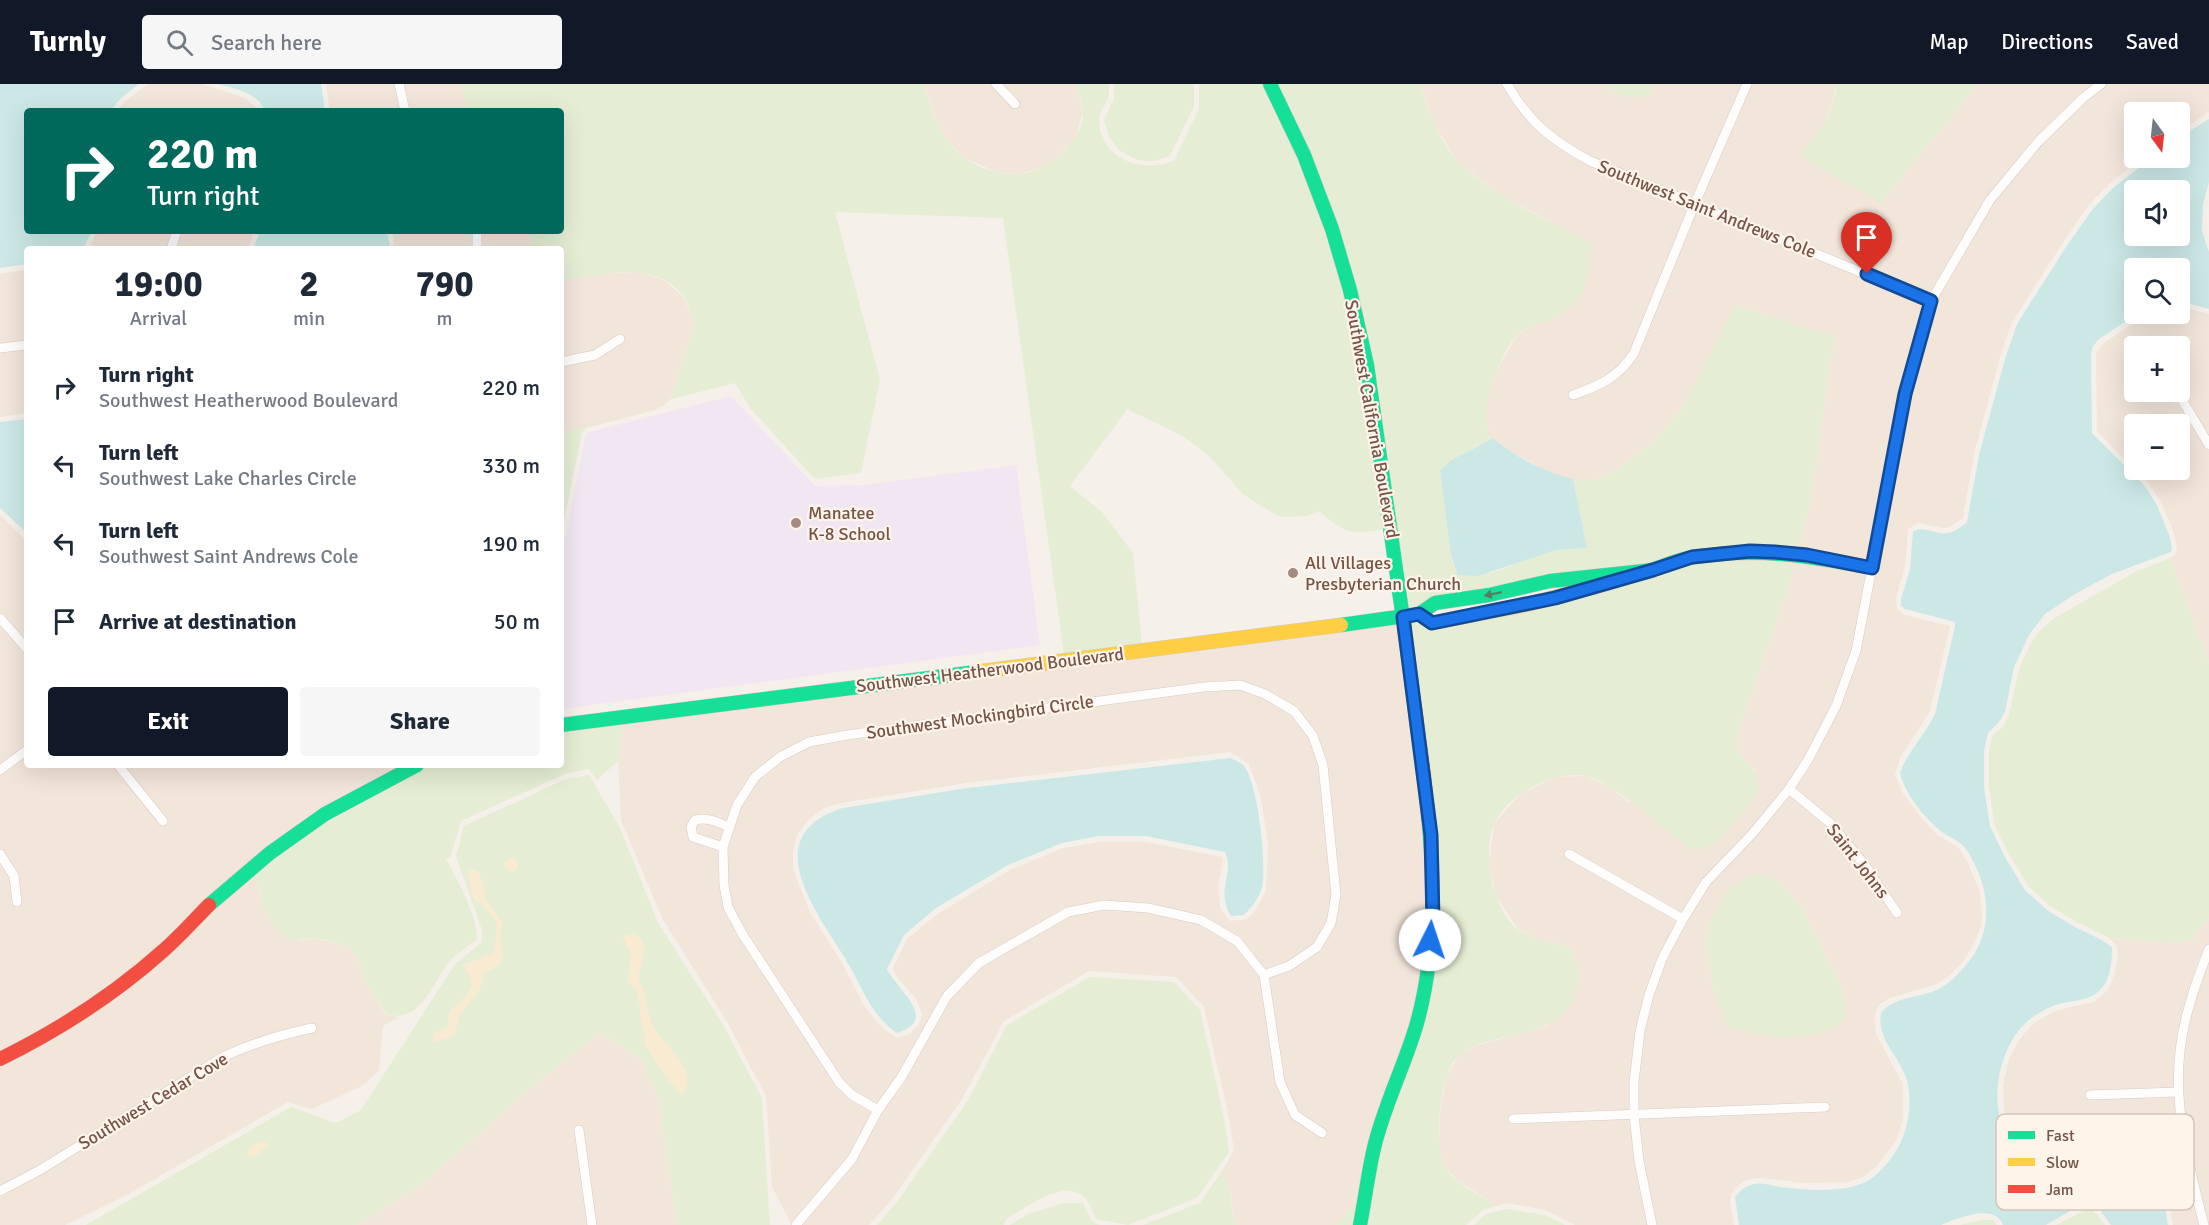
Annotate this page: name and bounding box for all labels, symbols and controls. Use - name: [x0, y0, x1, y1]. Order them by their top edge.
- search box: [142, 15, 562, 69]
- text: Turnly: [30, 25, 106, 59]
- icon: search: [163, 26, 196, 59]
- text: Search here: [211, 29, 322, 56]
- text: Map: [1930, 29, 1968, 55]
- text: Directions: [2001, 29, 2093, 55]
- text: Saved: [2126, 29, 2179, 55]
- north arrow: [2124, 102, 2190, 168]
- map controls: [2124, 102, 2190, 480]
- text: 220 m: [147, 129, 258, 180]
- icon: right: [48, 132, 126, 210]
- street label: Southwest Saint Andrews Cole: [1595, 155, 1819, 263]
- text: Turn right: [147, 180, 260, 213]
- button: sound: [2124, 180, 2190, 246]
- pin: [1841, 212, 1892, 274]
- icon: arrive: [1850, 221, 1883, 254]
- button: search: [2124, 258, 2190, 324]
- text: 19:00: [114, 262, 203, 307]
- text: 2: [299, 262, 319, 307]
- text: 790: [415, 262, 474, 307]
- street label: Southwest California Boulevard: [1340, 298, 1404, 540]
- text: Arrival: [130, 306, 187, 331]
- text: min: [293, 306, 325, 331]
- text: m: [437, 306, 453, 331]
- button: +: [2124, 336, 2190, 402]
- text: Turn right: [99, 361, 194, 388]
- icon: right: [48, 371, 81, 404]
- text: 220 m: [482, 374, 540, 401]
- text: Southwest Heatherwood Boulevard: [99, 388, 398, 413]
- button: −: [2124, 414, 2190, 480]
- text: Turn left: [99, 439, 179, 466]
- icon: left: [48, 449, 81, 482]
- text: 330 m: [482, 452, 540, 479]
- text: Southwest Lake Charles Circle: [99, 466, 357, 491]
- place label: Manatee K-8 School: [808, 502, 891, 545]
- marker: Manatee K-8 School: [789, 516, 803, 530]
- text: Turn left: [99, 517, 179, 544]
- icon: left: [48, 527, 81, 560]
- text: 190 m: [482, 530, 540, 557]
- text: Southwest Saint Andrews Cole: [99, 544, 359, 569]
- place label: All Villages Presbyterian Church: [1305, 552, 1461, 595]
- marker: All Villages Presbyterian Church: [1286, 566, 1300, 580]
- one-way arrow: [1484, 590, 1503, 599]
- icon: arrive: [48, 605, 81, 638]
- text: Arrive at destination: [99, 608, 296, 635]
- text: 50 m: [494, 608, 540, 635]
- street label: Southwest Heatherwood Boulevard: [855, 643, 1125, 697]
- button: Exit: [48, 687, 288, 756]
- button: Share: [300, 687, 540, 756]
- street label: Southwest Mockingbird Circle: [865, 690, 1095, 744]
- street label: Saint Johns: [1822, 819, 1894, 903]
- position arrow: [1398, 908, 1462, 972]
- street label: Southwest Cedar Cove: [74, 1048, 232, 1154]
- legend: [1996, 1114, 2194, 1210]
- text: Fast: [2046, 1126, 2075, 1146]
- text: Slow: [2046, 1153, 2080, 1173]
- text: Jam: [2046, 1180, 2074, 1200]

